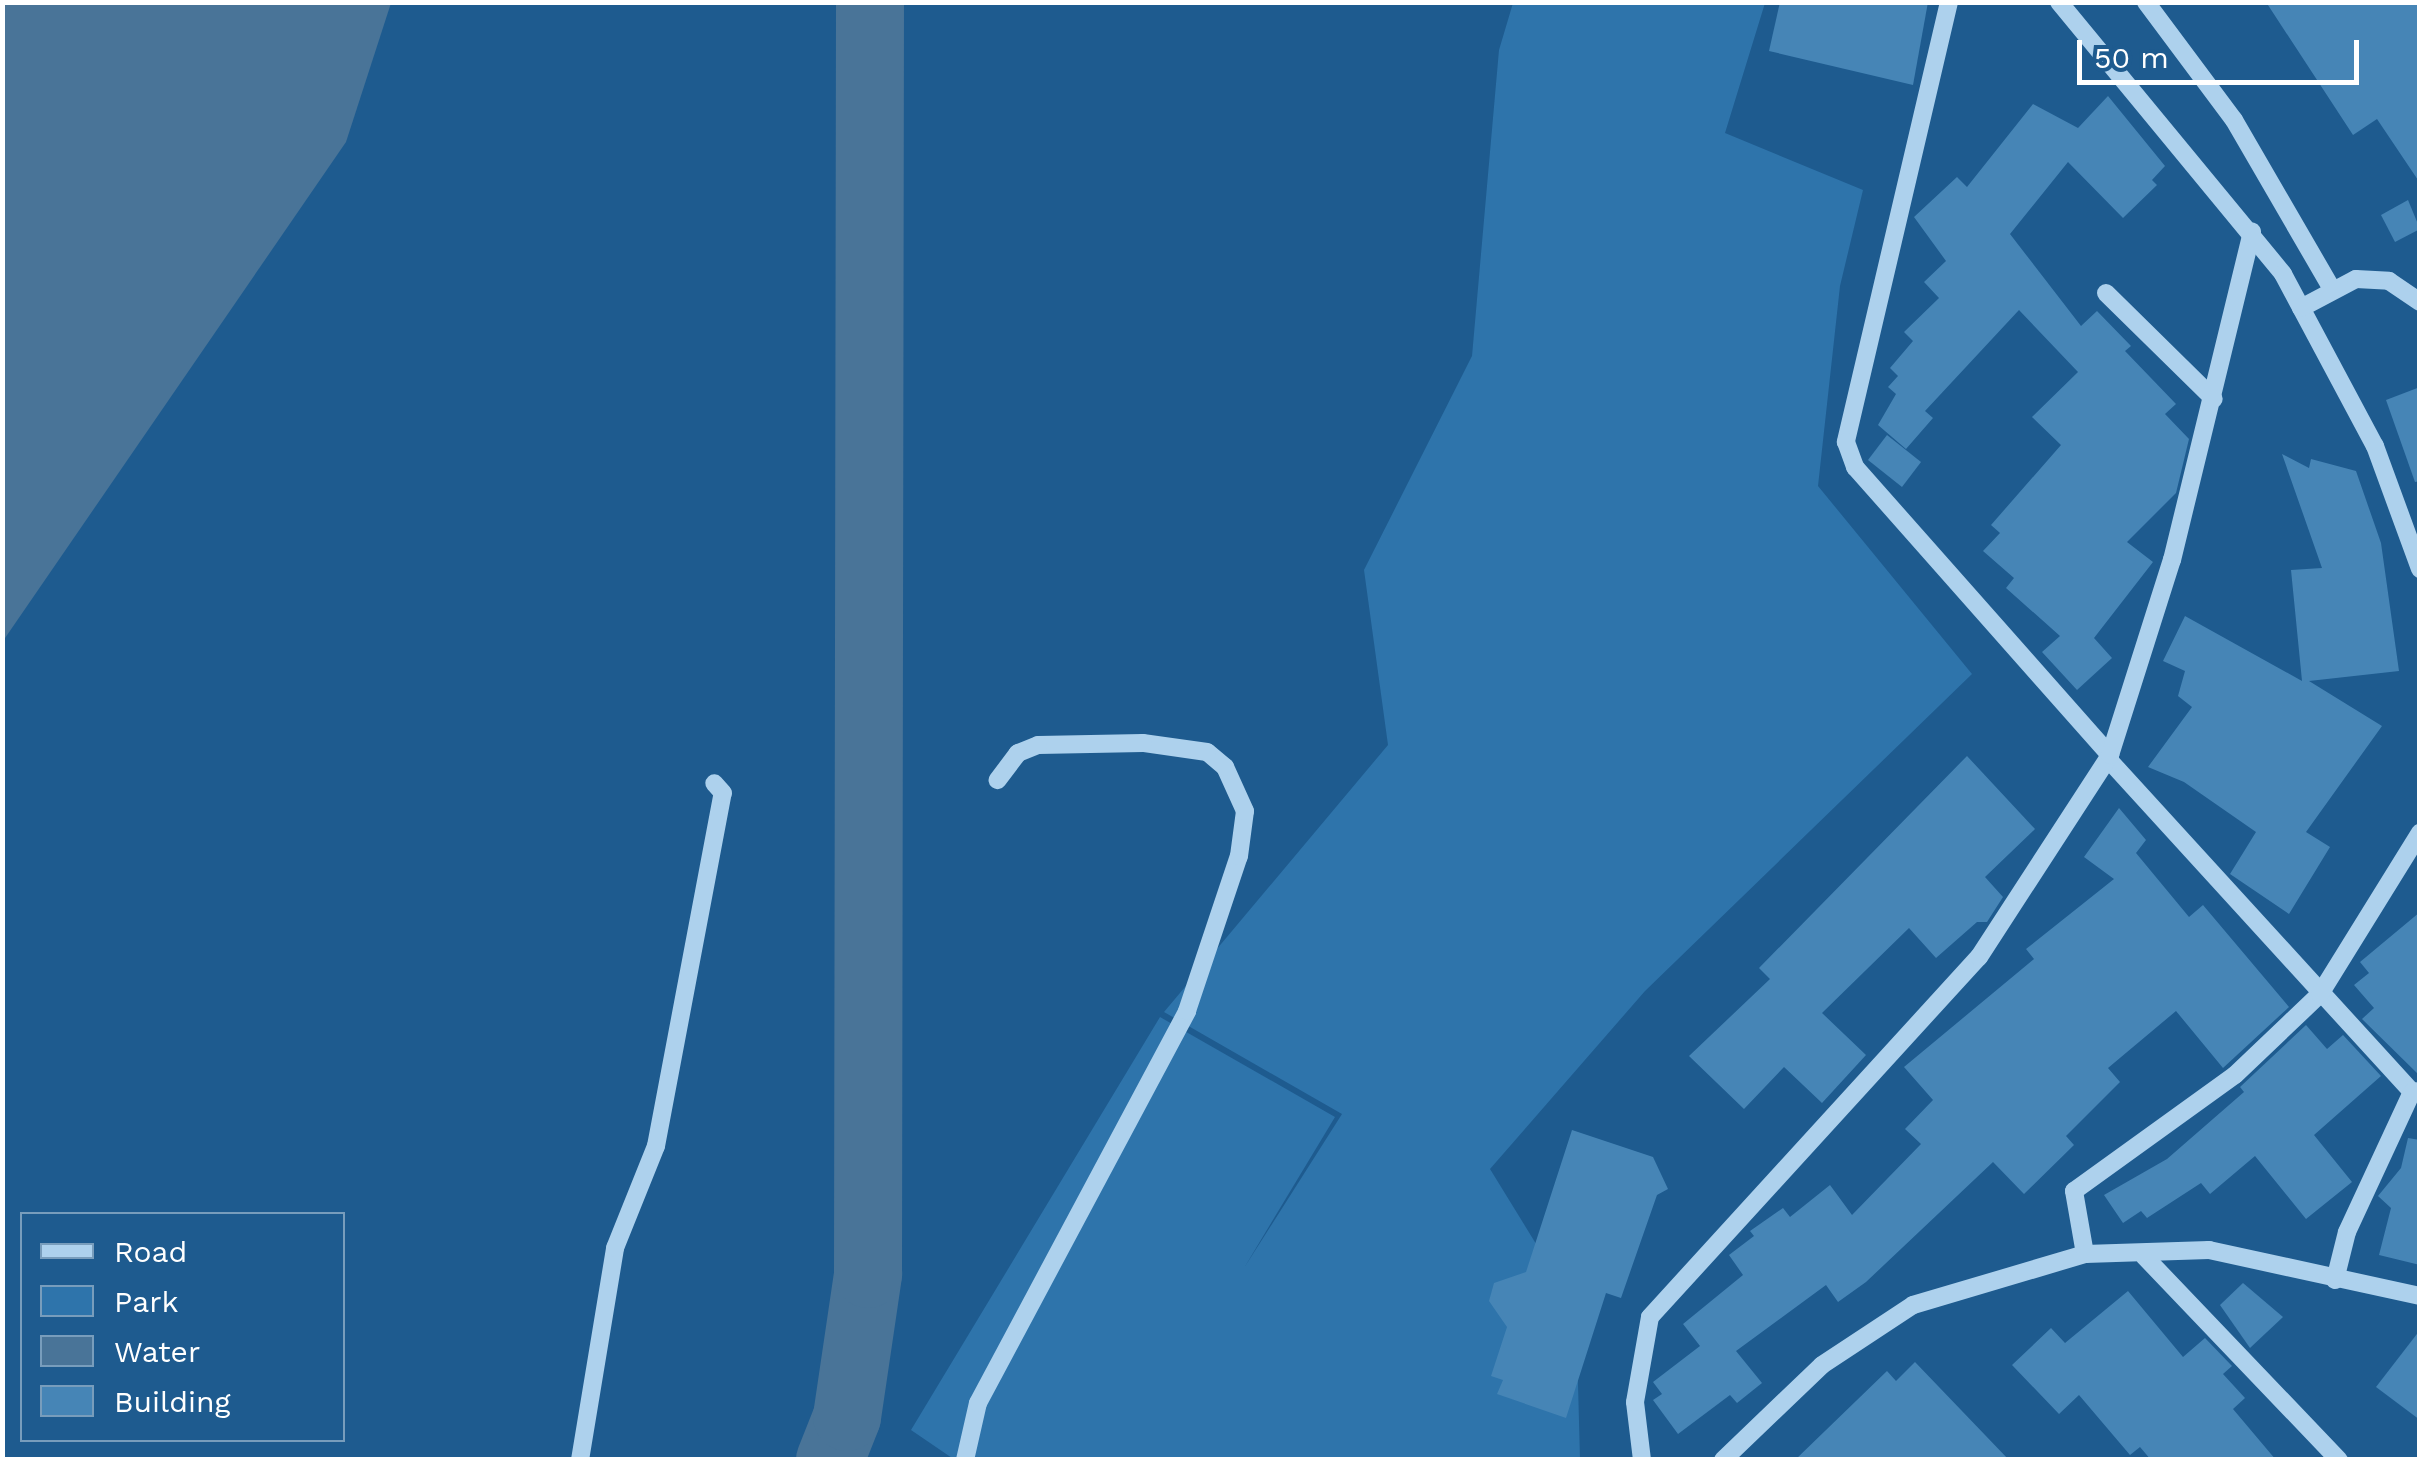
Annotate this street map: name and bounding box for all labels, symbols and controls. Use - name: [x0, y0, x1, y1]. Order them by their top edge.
- scale bar: [2082, 20, 2364, 82]
- text: 50 m: [2094, 40, 2169, 75]
- legend: [20, 1212, 345, 1442]
- text: Road: [114, 1234, 187, 1269]
- text: Park: [114, 1284, 179, 1319]
- text: Water: [114, 1334, 200, 1369]
- text: Building: [114, 1384, 231, 1419]

